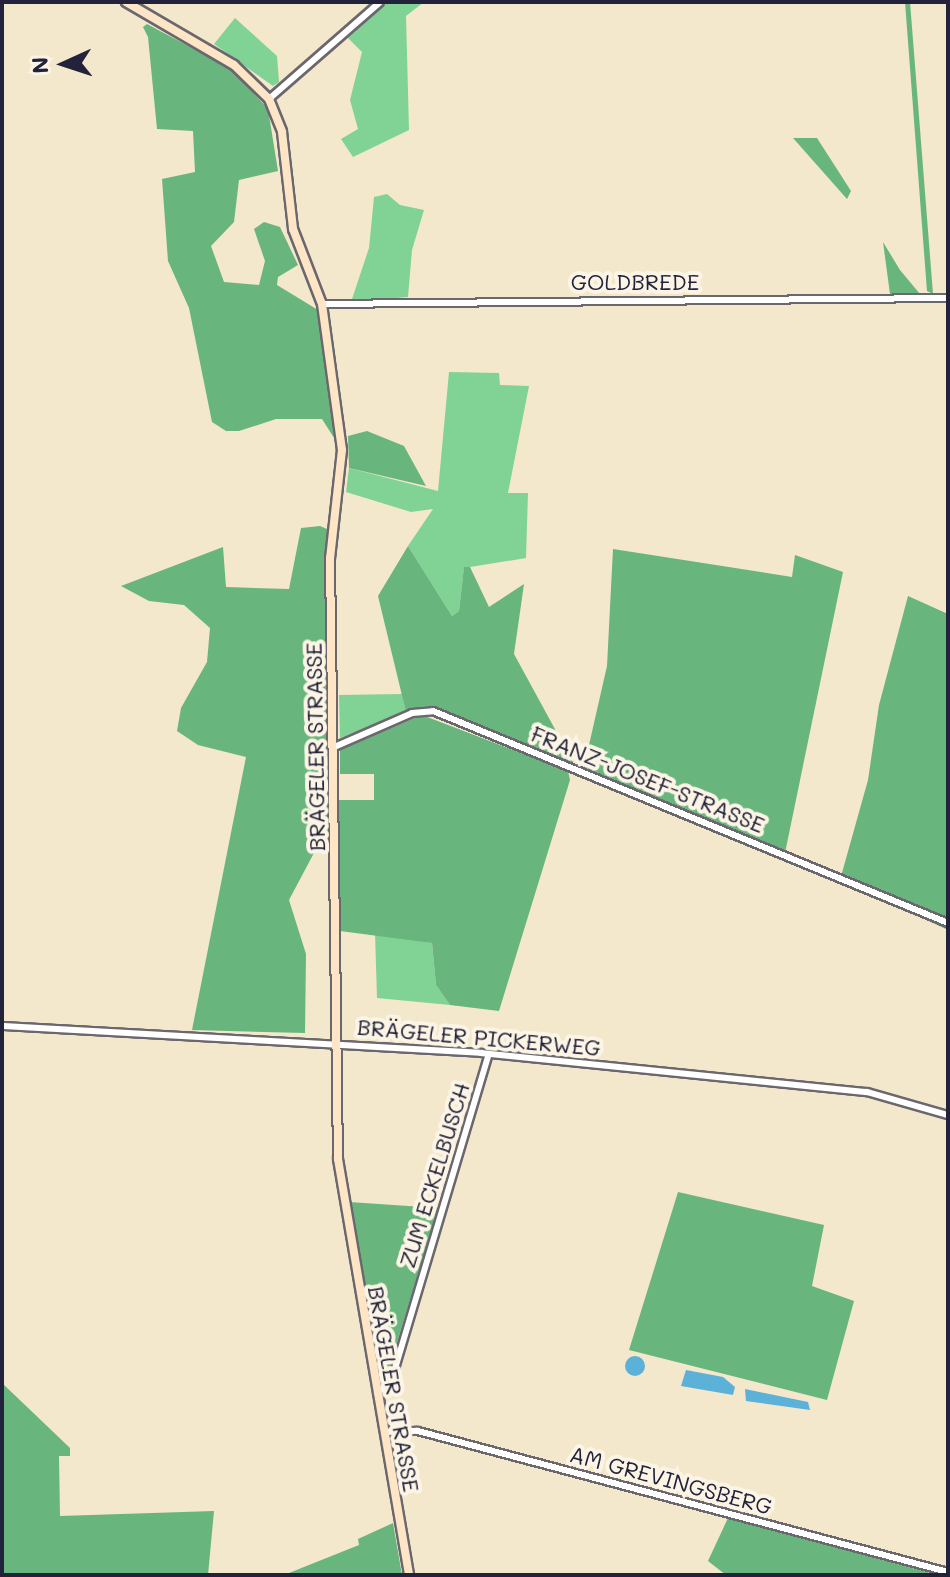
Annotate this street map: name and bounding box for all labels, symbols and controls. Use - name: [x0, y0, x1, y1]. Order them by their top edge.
- north arrow: [24, 24, 104, 104]
- text: N: [25, 56, 54, 74]
- street label: GOLDBREDE: [571, 269, 699, 295]
- street label: BRÄGELER STRASSE: [300, 643, 330, 851]
- street label: FRANZ-JOSEF-STRASSE: [527, 720, 769, 838]
- street label: BRÄGELER PICKERWEG: [356, 1013, 602, 1061]
- street label: ZUM ECKELBUSCH: [393, 1079, 475, 1271]
- street label: BRÄGELER STRASSE: [363, 1284, 425, 1494]
- street label: AM GREVINGSBERG: [567, 1440, 775, 1520]

